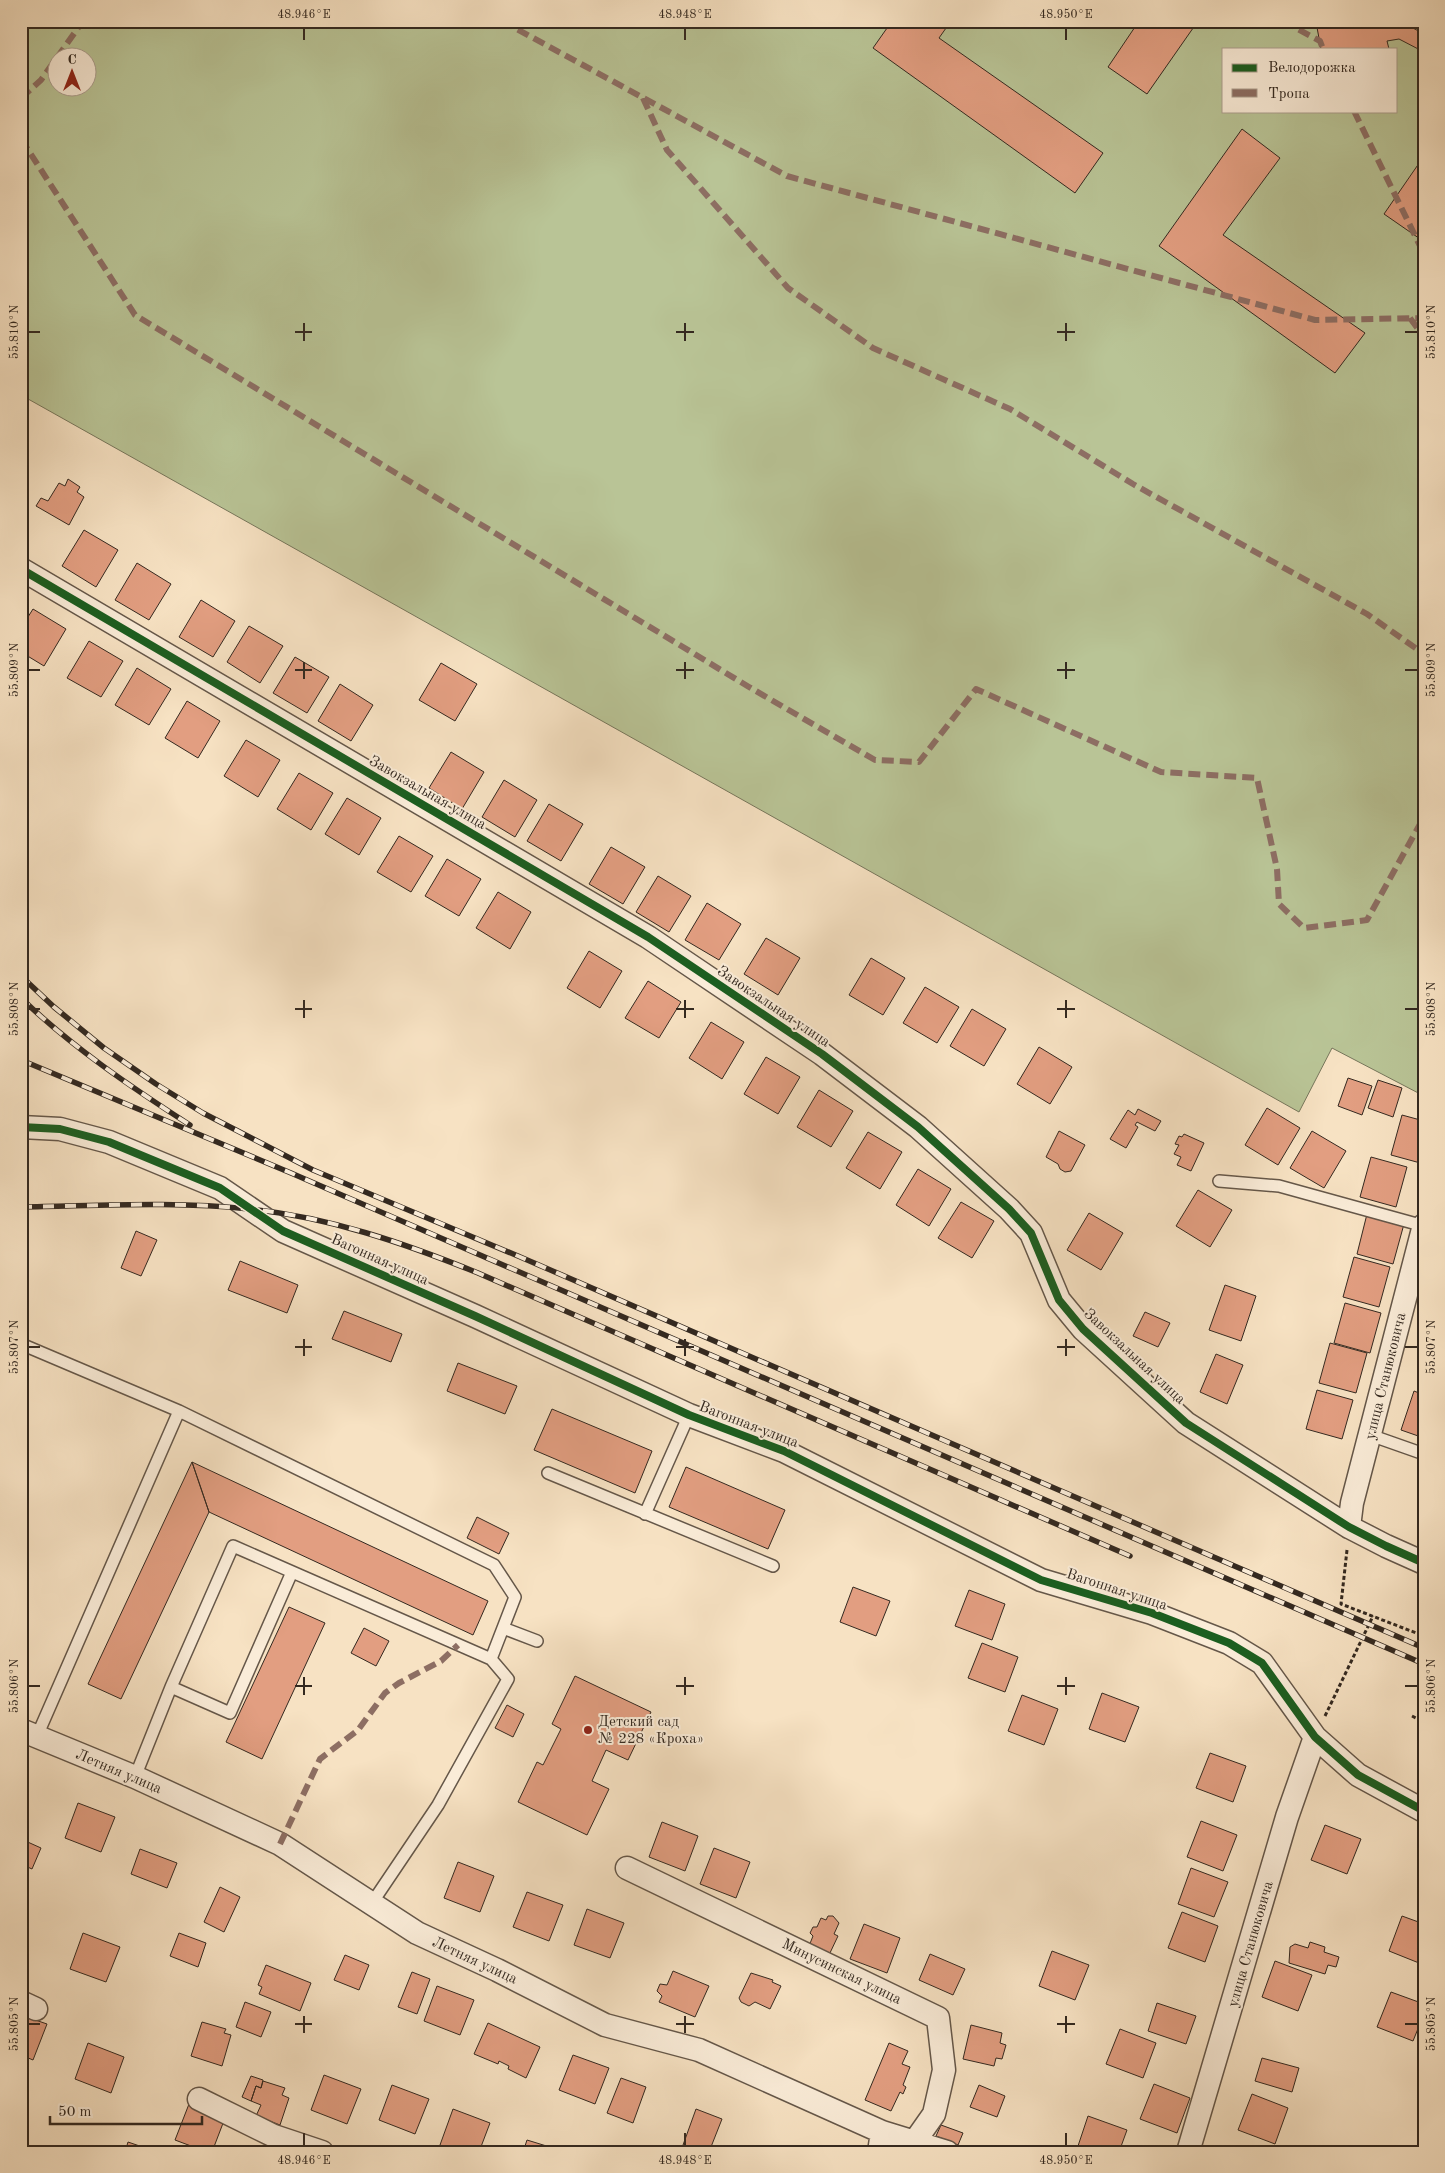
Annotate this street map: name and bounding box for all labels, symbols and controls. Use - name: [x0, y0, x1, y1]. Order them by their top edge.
- text: 48.950°E: [1039, 8, 1093, 21]
- text: 48.946°E: [277, 9, 331, 21]
- text: 48.948°E: [658, 9, 712, 21]
- north arrow: [48, 48, 98, 98]
- legend: [1222, 48, 1398, 112]
- text: С: [67, 53, 77, 67]
- text: Велодорожка: [1268, 61, 1356, 76]
- text: Тропа: [1268, 87, 1310, 102]
- text: 55.810°N: [8, 305, 21, 359]
- text: 55.810°N: [1425, 305, 1438, 359]
- text: 55.809°N: [8, 643, 21, 697]
- text: 55.809°N: [1425, 643, 1438, 697]
- street label: Завокзальная улица: [366, 754, 489, 833]
- street label: Завокзальная улица: [714, 964, 833, 1051]
- text: 55.808°N: [8, 982, 21, 1036]
- text: 55.808°N: [1425, 982, 1438, 1036]
- street label: Вагонная улица: [328, 1232, 431, 1289]
- street label: Завокзальная улица: [1080, 1306, 1188, 1408]
- street label: улица Станюковича: [1363, 1311, 1410, 1441]
- text: 55.807°N: [8, 1320, 21, 1374]
- text: 55.807°N: [1425, 1320, 1438, 1374]
- street label: Вагонная улица: [697, 1400, 801, 1451]
- street label: Вагонная улица: [1064, 1567, 1169, 1614]
- text: 55.806°N: [8, 1659, 21, 1713]
- text: 55.806°N: [1425, 1659, 1438, 1713]
- place label: Детский сад № 228 «Кроха»: [598, 1715, 704, 1747]
- marker: Детский сад № 228 «Кроха»: [582, 1724, 594, 1736]
- street label: Летняя улица: [73, 1747, 164, 1797]
- street label: улица Станюковича: [1226, 1879, 1277, 2009]
- street label: Летняя улица: [429, 1935, 520, 1988]
- street label: Минусинская улица: [779, 1937, 904, 2008]
- text: 55.805°N: [8, 1997, 21, 2051]
- text: 55.805°N: [1425, 1997, 1438, 2051]
- scale bar: [50, 2093, 202, 2125]
- text: 50 m: [58, 2105, 92, 2120]
- text: 48.950°E: [1039, 2154, 1093, 2167]
- text: 48.946°E: [277, 2155, 331, 2167]
- text: 48.948°E: [658, 2155, 712, 2167]

